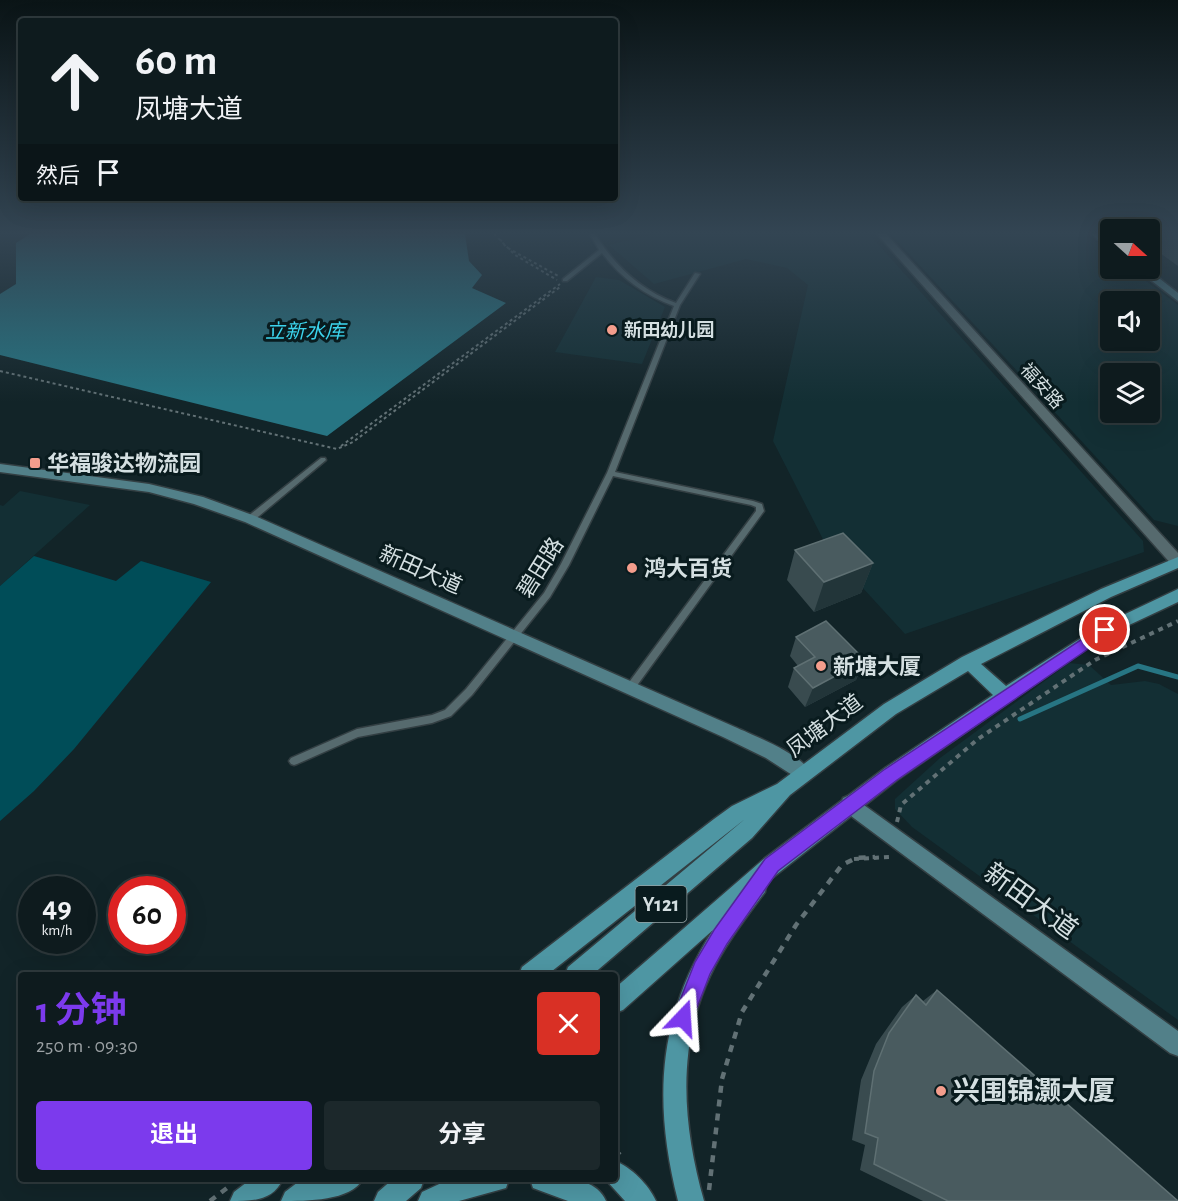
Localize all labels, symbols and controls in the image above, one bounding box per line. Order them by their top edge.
text: 60 m [135,40,217,82]
icon: ahead [36,42,114,120]
text: 凤塘大道 [135,96,243,123]
icon: arrive [92,156,125,189]
text: 然后 [36,165,80,187]
north arrow [1100,219,1160,279]
map controls [1100,219,1160,423]
button: sound [1100,291,1160,351]
place label: 新田幼儿园 [624,320,714,340]
water label: 立新水库 [265,321,348,342]
marker: 新田幼儿园 [605,323,619,337]
street label: 福安路 [1017,359,1067,413]
button: layers [1100,363,1160,423]
place label: 华福骏达物流园 [47,451,201,475]
marker: 华福骏达物流园 [28,456,42,470]
street label: 碧田路 [513,533,568,601]
street label: 新田大道 [376,541,466,598]
place label: 鸿大百货 [644,557,732,580]
marker: 鸿大百货 [625,561,639,575]
pin [1079,604,1130,655]
icon: arrive [1088,613,1121,646]
place label: 新塘大厦 [833,655,921,678]
marker: 新塘大厦 [814,659,828,673]
street label: 凤塘大道 [782,690,866,761]
street label: 新田大道 [979,858,1083,944]
speed limit sign: 60 [108,876,186,954]
road number: Y121 [636,886,686,922]
text: 49 [42,893,72,923]
text: km/h [42,923,72,938]
position arrow [651,986,715,1050]
button: close [537,992,600,1055]
text: 1 分钟 [36,993,126,1029]
text: 250 m · 09:30 [36,1036,138,1056]
place label: 兴围锦灏大厦 [953,1077,1115,1105]
marker: 兴围锦灏大厦 [934,1084,948,1098]
button: 退出 [36,1101,312,1170]
button: 分享 [324,1101,600,1170]

